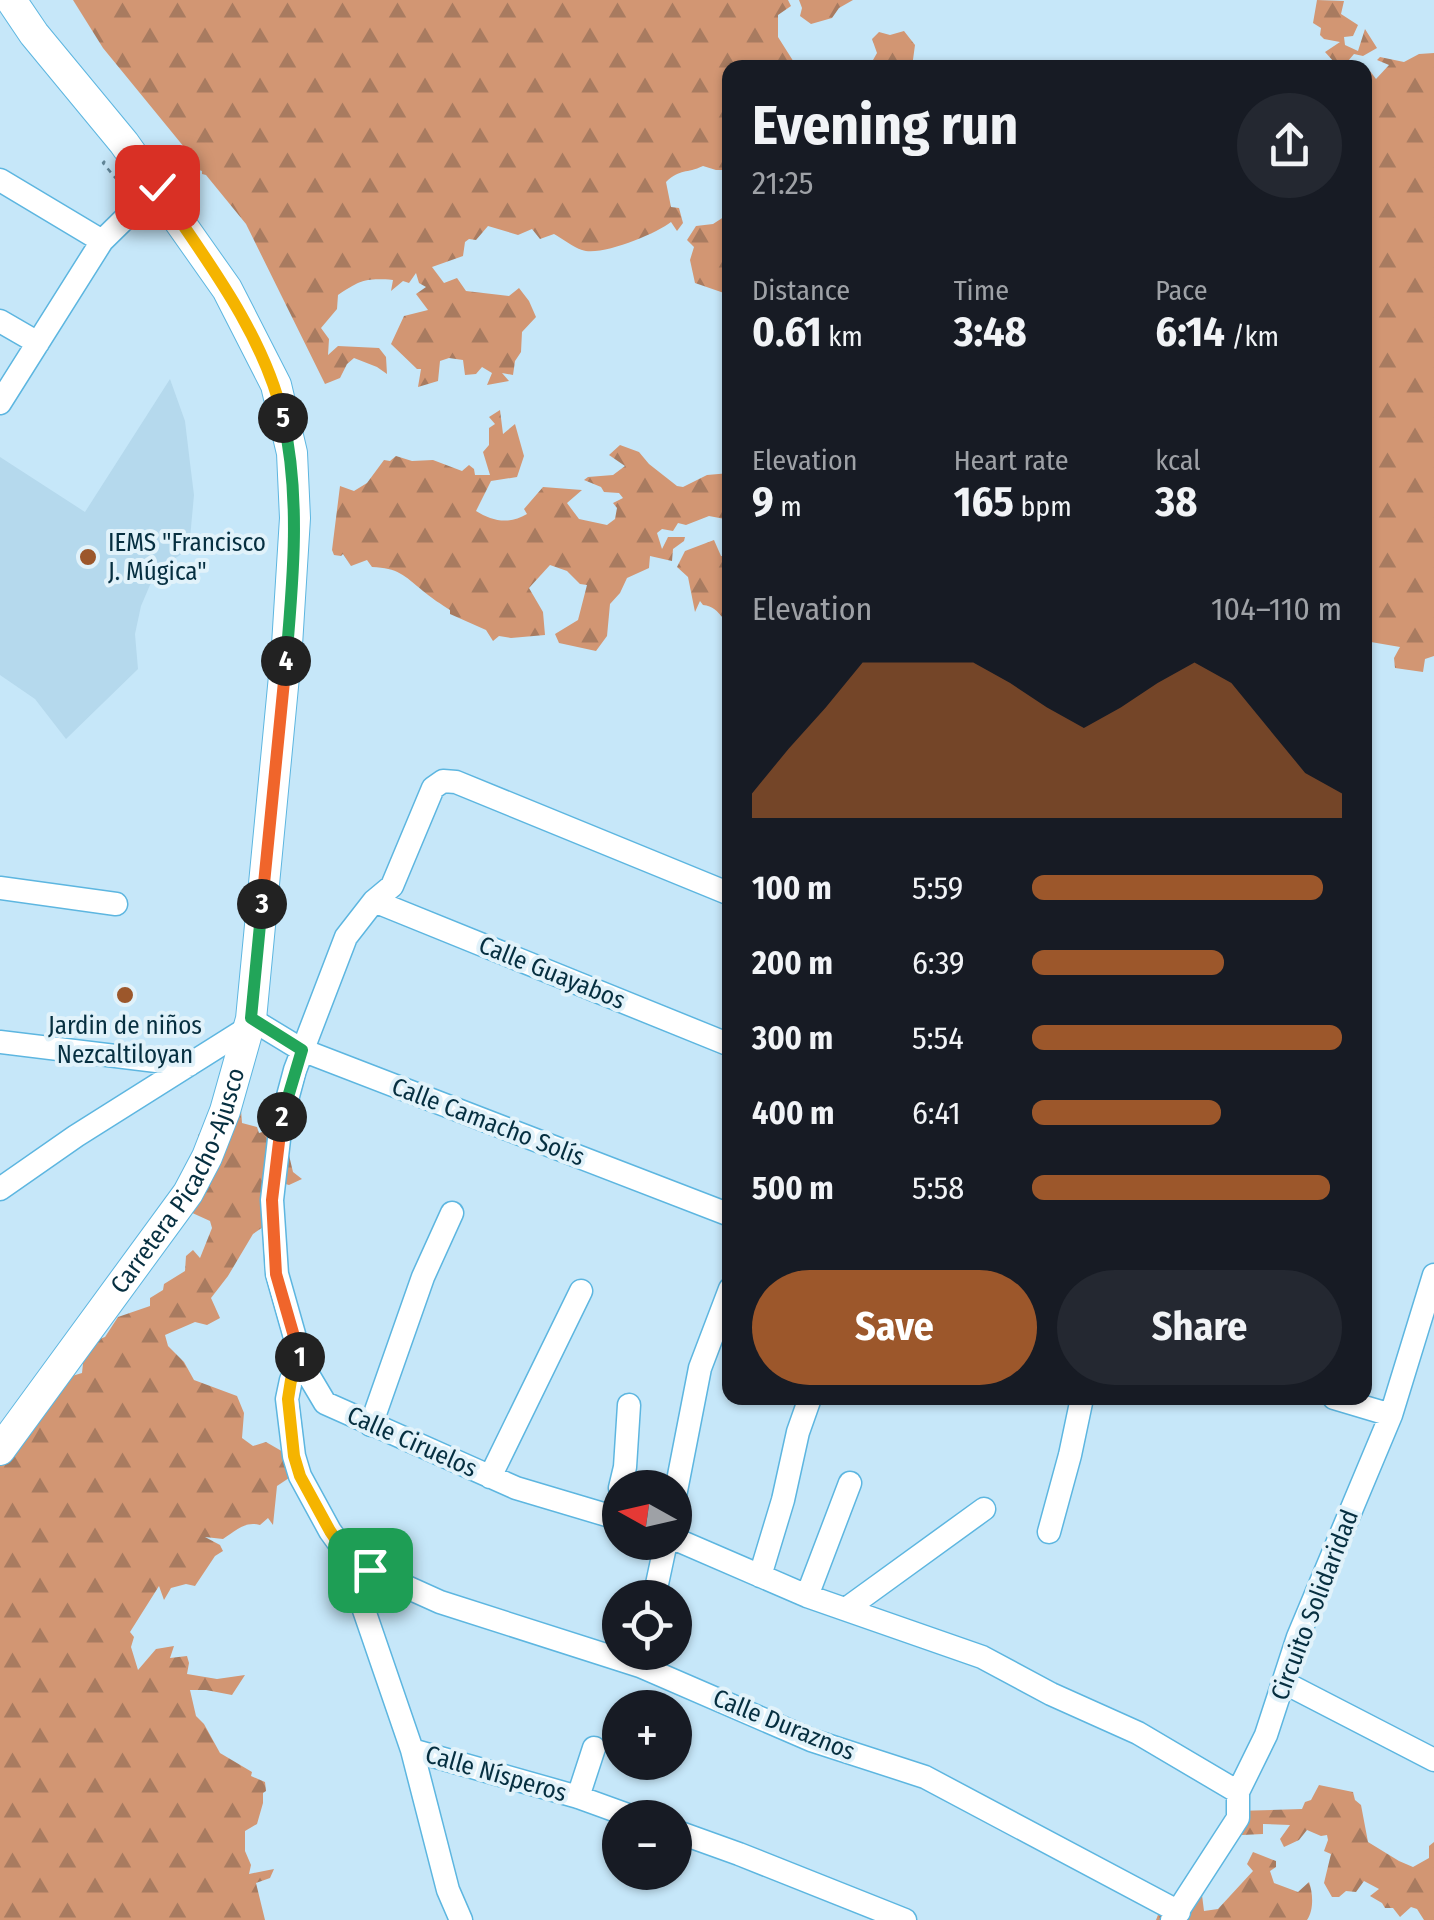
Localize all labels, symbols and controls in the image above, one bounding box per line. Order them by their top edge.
text: Evening run [752,93,1018,159]
button: share [1237,93,1342,198]
pin [115,145,200,230]
icon: check [130,160,185,215]
text: 21:25 [752,164,813,202]
text: Distance [752,274,850,307]
text: Time [954,274,1009,307]
text: Pace [1155,274,1208,307]
text: 0.61 [752,307,822,357]
text: 3:48 [954,307,1027,357]
text: 6:14 [1155,307,1225,357]
text: km [822,320,863,353]
text: /km [1225,320,1279,353]
pin: 5 [258,393,308,443]
text: 5 [276,401,290,434]
text: Elevation [752,444,857,477]
text: Heart rate [954,444,1069,477]
text: kcal [1155,444,1201,477]
text: 9 [752,477,774,527]
text: 165 [954,477,1014,527]
text: 38 [1155,477,1197,527]
text: m [774,490,802,523]
text: bpm [1014,490,1072,523]
place label: IEMS "Francisco J. Múgica" [108,528,266,587]
marker: IEMS "Francisco J. Múgica" [77,546,99,568]
text: Elevation [752,590,872,628]
text: 104–110 m [1211,590,1342,628]
pin: 4 [261,636,311,686]
text: 4 [279,644,293,677]
text: 100 m [752,869,832,907]
text: 5:59 [912,869,963,907]
pin: 3 [237,879,287,929]
text: 3 [255,887,269,920]
street label: Calle Guayabos [474,930,630,1016]
text: 200 m [752,944,833,982]
text: 6:39 [912,944,965,982]
marker: Jardin de niños Nezcaltiloyan [114,984,136,1006]
place label: Jardin de niños Nezcaltiloyan [48,1011,202,1070]
text: 300 m [752,1019,833,1057]
text: 5:54 [912,1019,964,1057]
street label: Carretera Picacho-Ajusco [105,1065,251,1299]
street label: Calle Camacho Solís [387,1071,589,1173]
pin: 2 [257,1092,307,1142]
text: 400 m [752,1094,834,1132]
text: 6:41 [912,1094,961,1132]
text: 2 [276,1100,288,1133]
text: 500 m [752,1169,834,1207]
text: 5:58 [912,1169,964,1207]
button: Save [752,1270,1037,1385]
button: Share [1057,1270,1342,1385]
pin: 1 [275,1332,325,1382]
text: 1 [294,1340,306,1373]
street label: Calle Ciruelos [342,1400,482,1484]
north arrow [602,1470,692,1560]
map controls [602,1470,692,1890]
street label: Circuito Solidaridad [1265,1505,1365,1705]
pin [328,1528,413,1613]
icon: arrive [343,1543,398,1598]
button: locate [602,1580,692,1670]
street label: Calle Duraznos [709,1683,859,1767]
button: + [602,1690,692,1780]
street label: Calle Nísperos [422,1740,570,1808]
button: − [602,1800,692,1890]

